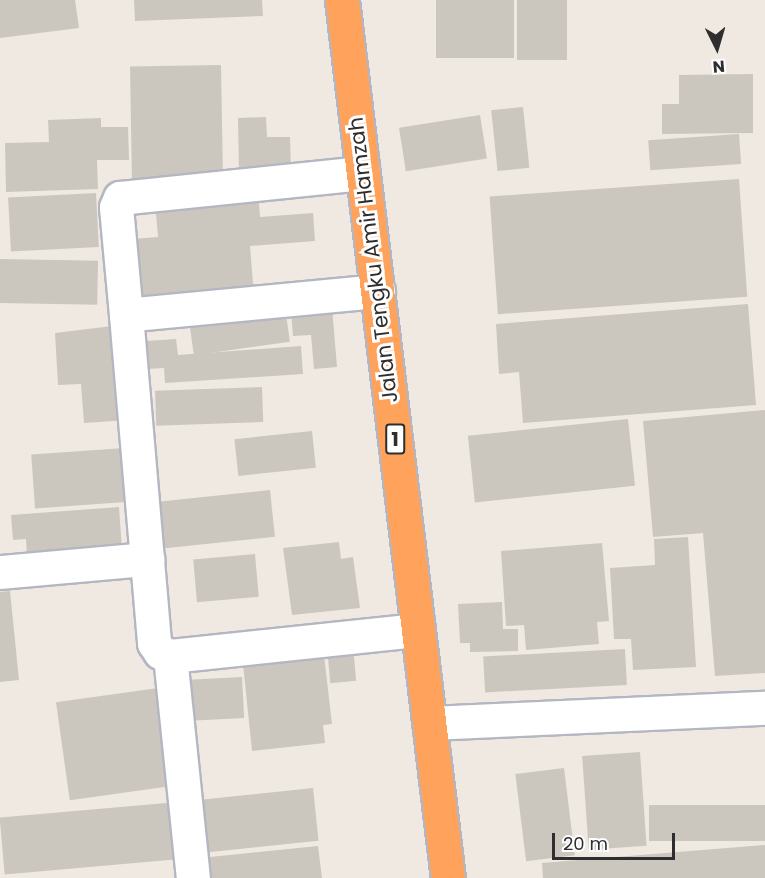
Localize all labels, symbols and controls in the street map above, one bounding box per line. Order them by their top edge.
north arrow [687,18,747,78]
text: N [712,54,726,78]
street label: Jalan Tengku Amir Hamzah [343,116,403,404]
road number: 1 [384,422,406,456]
scale bar [555,821,678,859]
text: 20 m [563,831,608,856]

